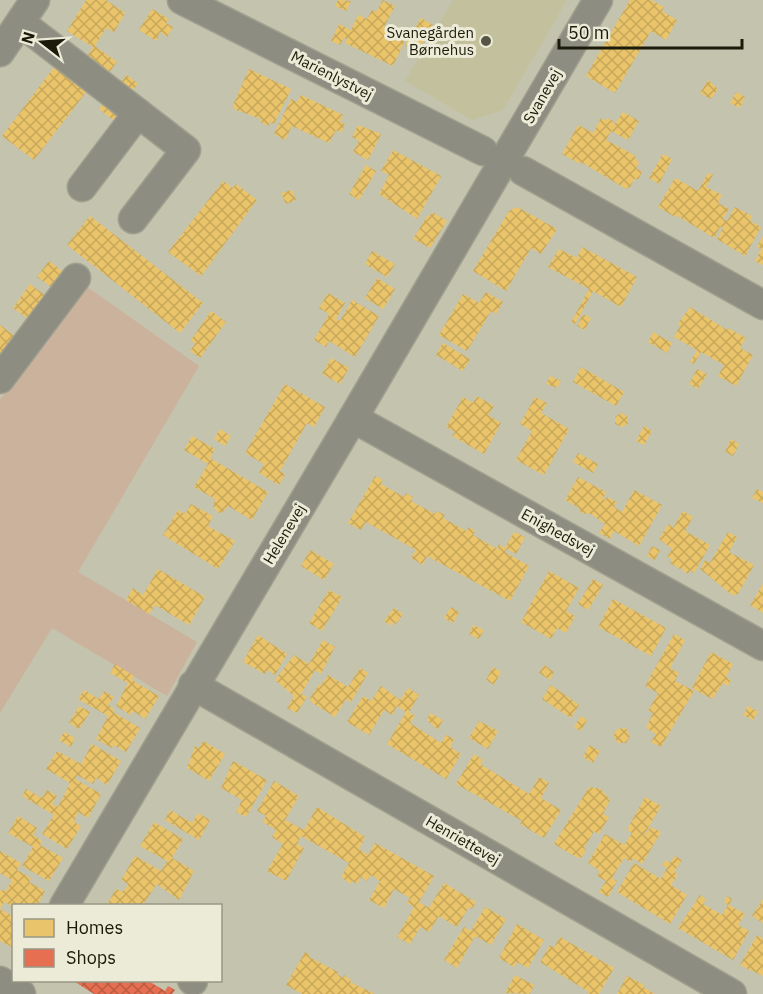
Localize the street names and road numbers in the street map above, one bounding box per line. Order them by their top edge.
street label: Marienlystvej [288,46,376,104]
street label: Svanevej [519,65,565,127]
street label: Helenevej [259,500,309,568]
street label: Enighedsvej [518,504,598,560]
street label: Henriettevej [423,811,503,869]

